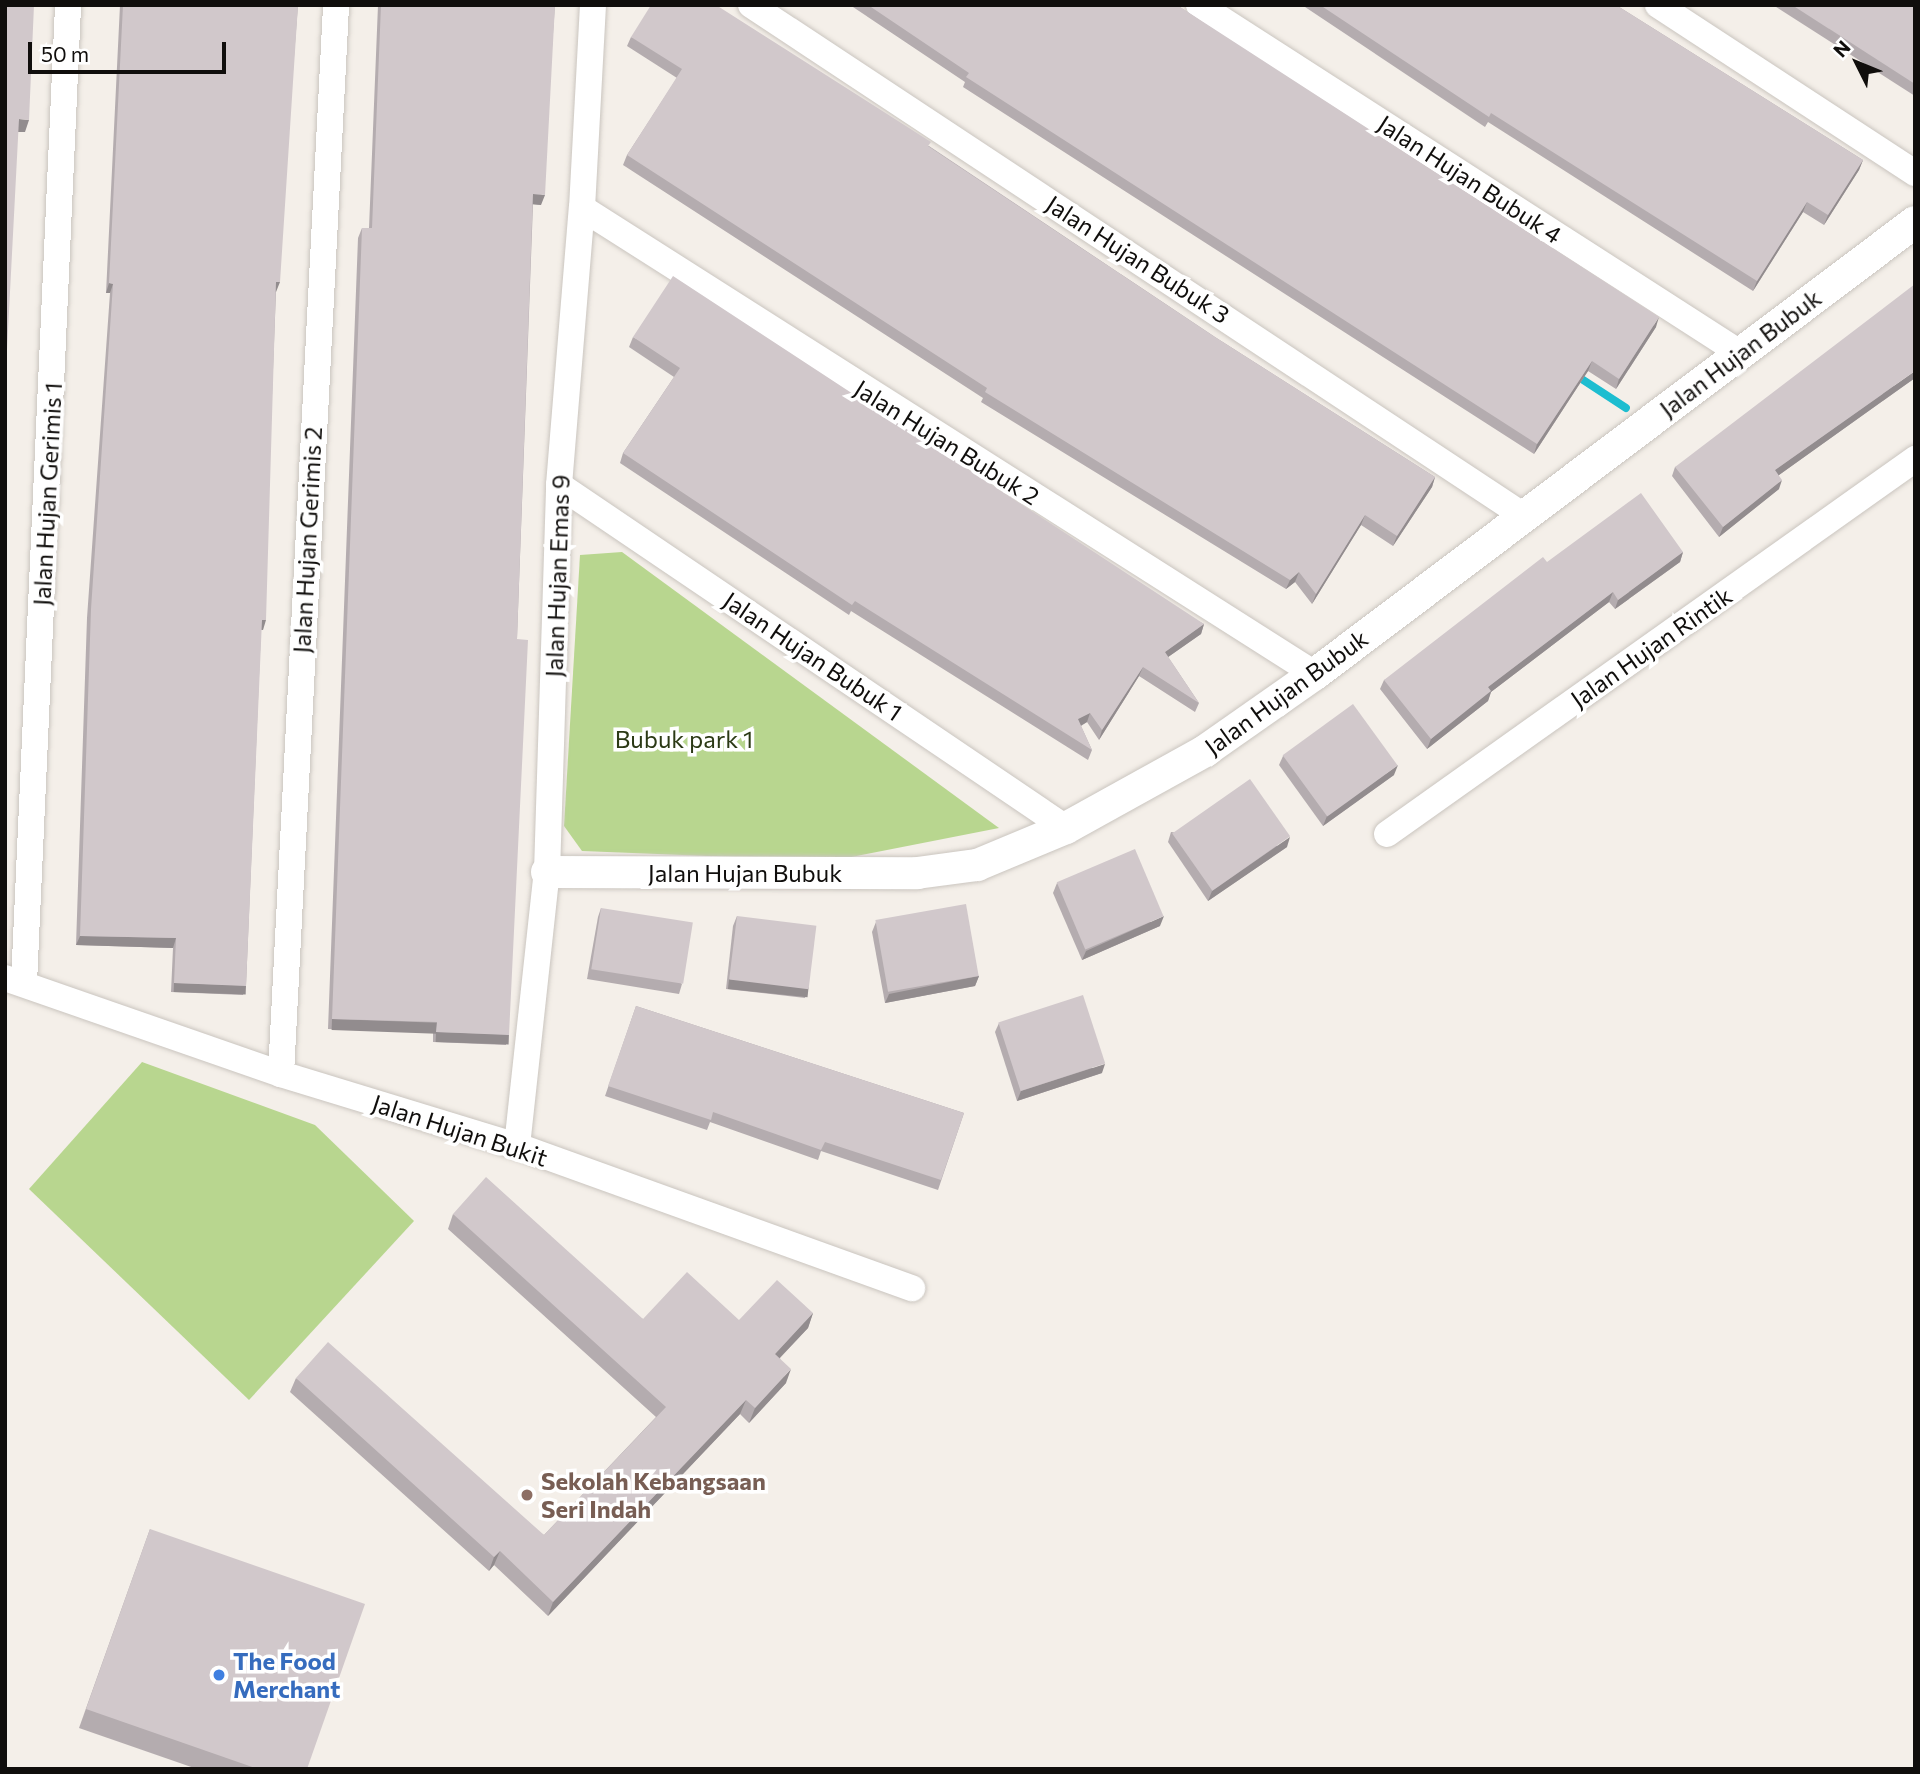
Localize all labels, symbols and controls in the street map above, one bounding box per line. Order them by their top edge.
scale bar [32,28,229,72]
north arrow [1822,28,1892,98]
text: N [1828,35,1855,61]
text: 50 m [41,41,89,66]
street label: Jalan Hujan Bubuk 4 [1373,109,1567,249]
street label: Jalan Hujan Bubuk 3 [1041,189,1235,329]
street label: Jalan Hujan Bubuk [1654,283,1826,423]
street label: Jalan Hujan Bubuk 2 [849,374,1045,510]
street label: Jalan Hujan Gerimis 1 [27,381,67,607]
street label: Jalan Hujan Gerimis 2 [287,426,327,654]
street label: Jalan Hujan Emas 9 [539,474,575,678]
street label: Jalan Hujan Rintik [1565,581,1737,713]
street label: Jalan Hujan Bubuk 1 [718,586,908,726]
street label: Jalan Hujan Bubuk [1199,623,1373,761]
park label: Bubuk park 1 [615,725,753,753]
street label: Jalan Hujan Bubuk [648,859,842,887]
street label: Jalan Hujan Bukit [369,1088,551,1172]
place label: Sekolah Kebangsaan Seri Indah [541,1467,766,1523]
marker: Sekolah Kebangsaan Seri Indah [519,1487,535,1503]
place label: The Food Merchant [233,1647,340,1703]
marker: The Food Merchant [211,1667,227,1683]

